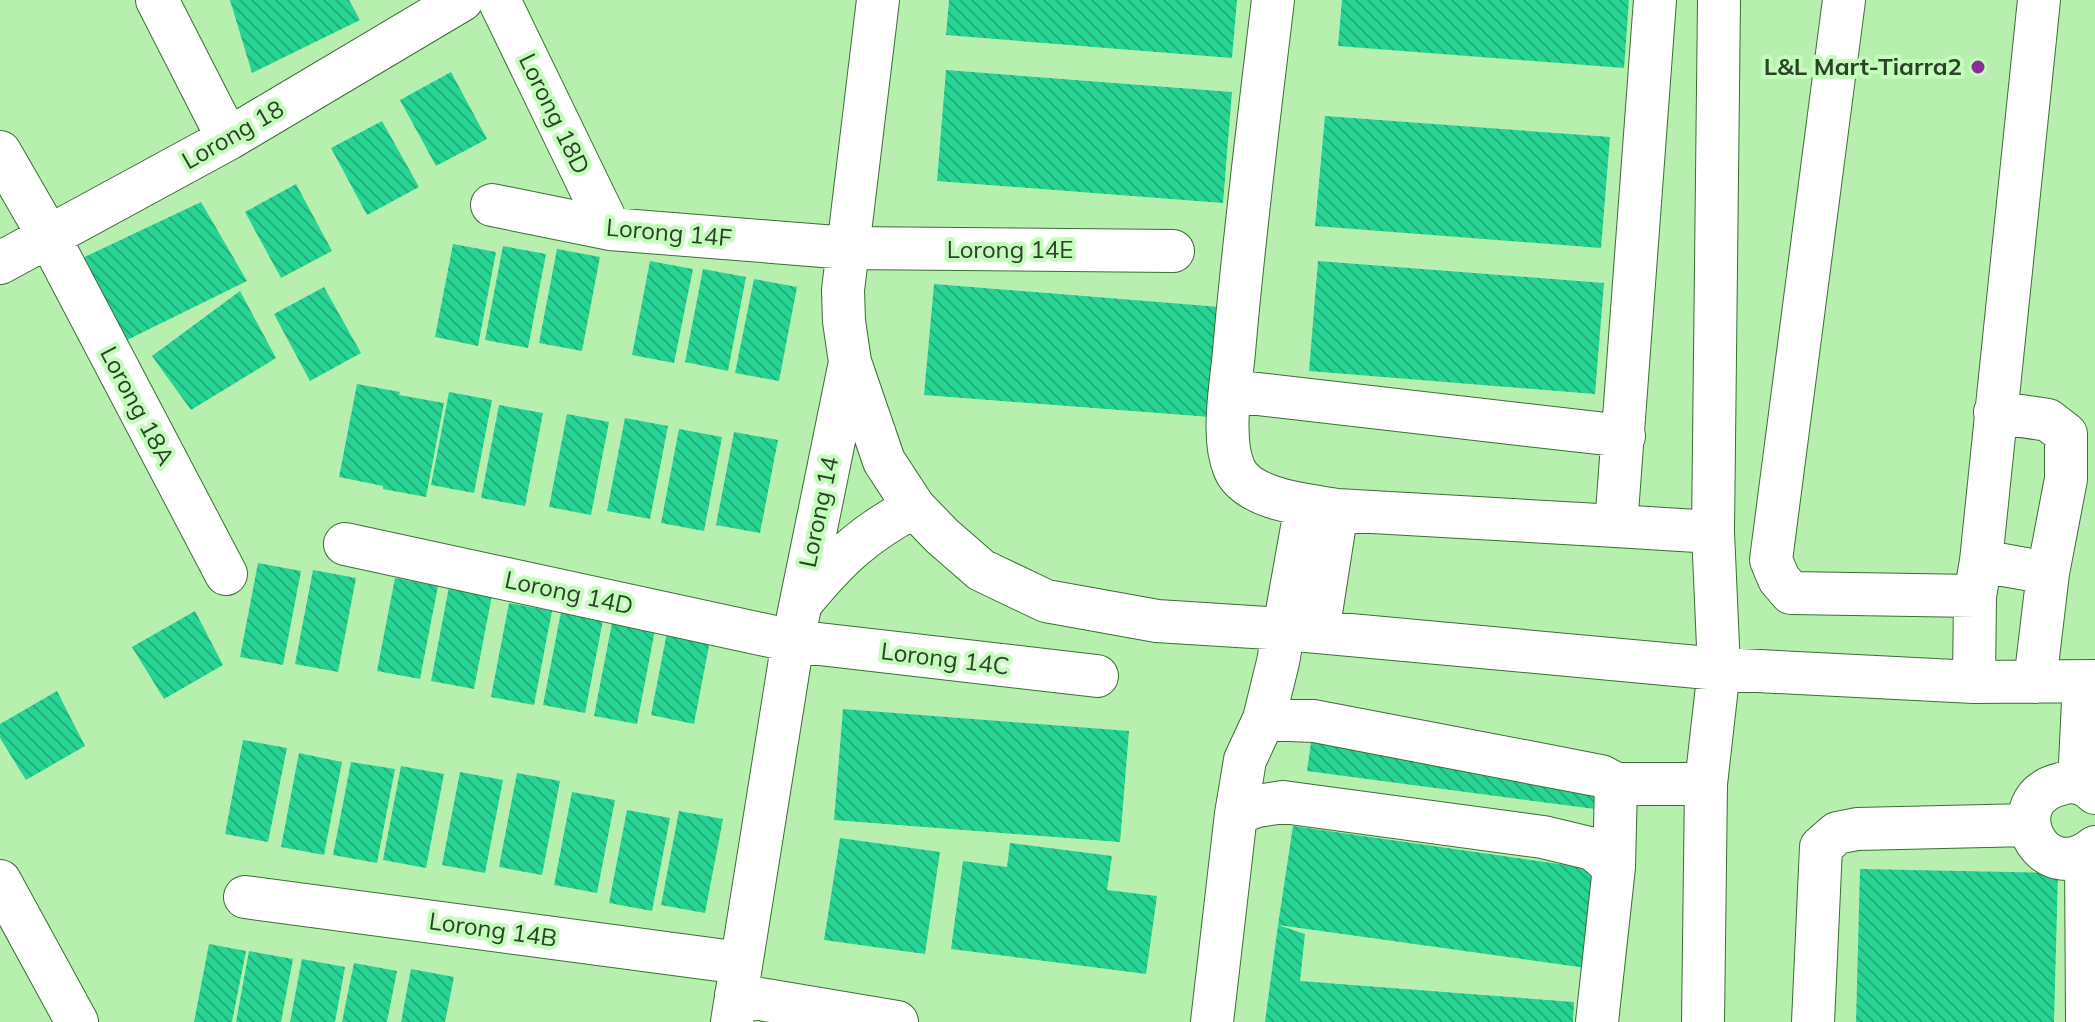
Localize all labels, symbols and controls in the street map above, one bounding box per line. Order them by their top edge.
street label: Lorong 18D [513,48,597,179]
place label: L&L Mart-Tiarra2 [1764,51,1962,81]
marker: L&L Mart-Tiarra2 [1969,58,1987,76]
street label: Lorong 18 [176,93,289,175]
street label: Lorong 14F [605,212,733,252]
street label: Lorong 14E [947,234,1073,264]
street label: Lorong 18A [94,341,182,470]
street label: Lorong 14 [792,454,844,570]
street label: Lorong 14D [502,564,636,620]
street label: Lorong 14C [879,635,1011,681]
street label: Lorong 14B [427,905,559,953]

